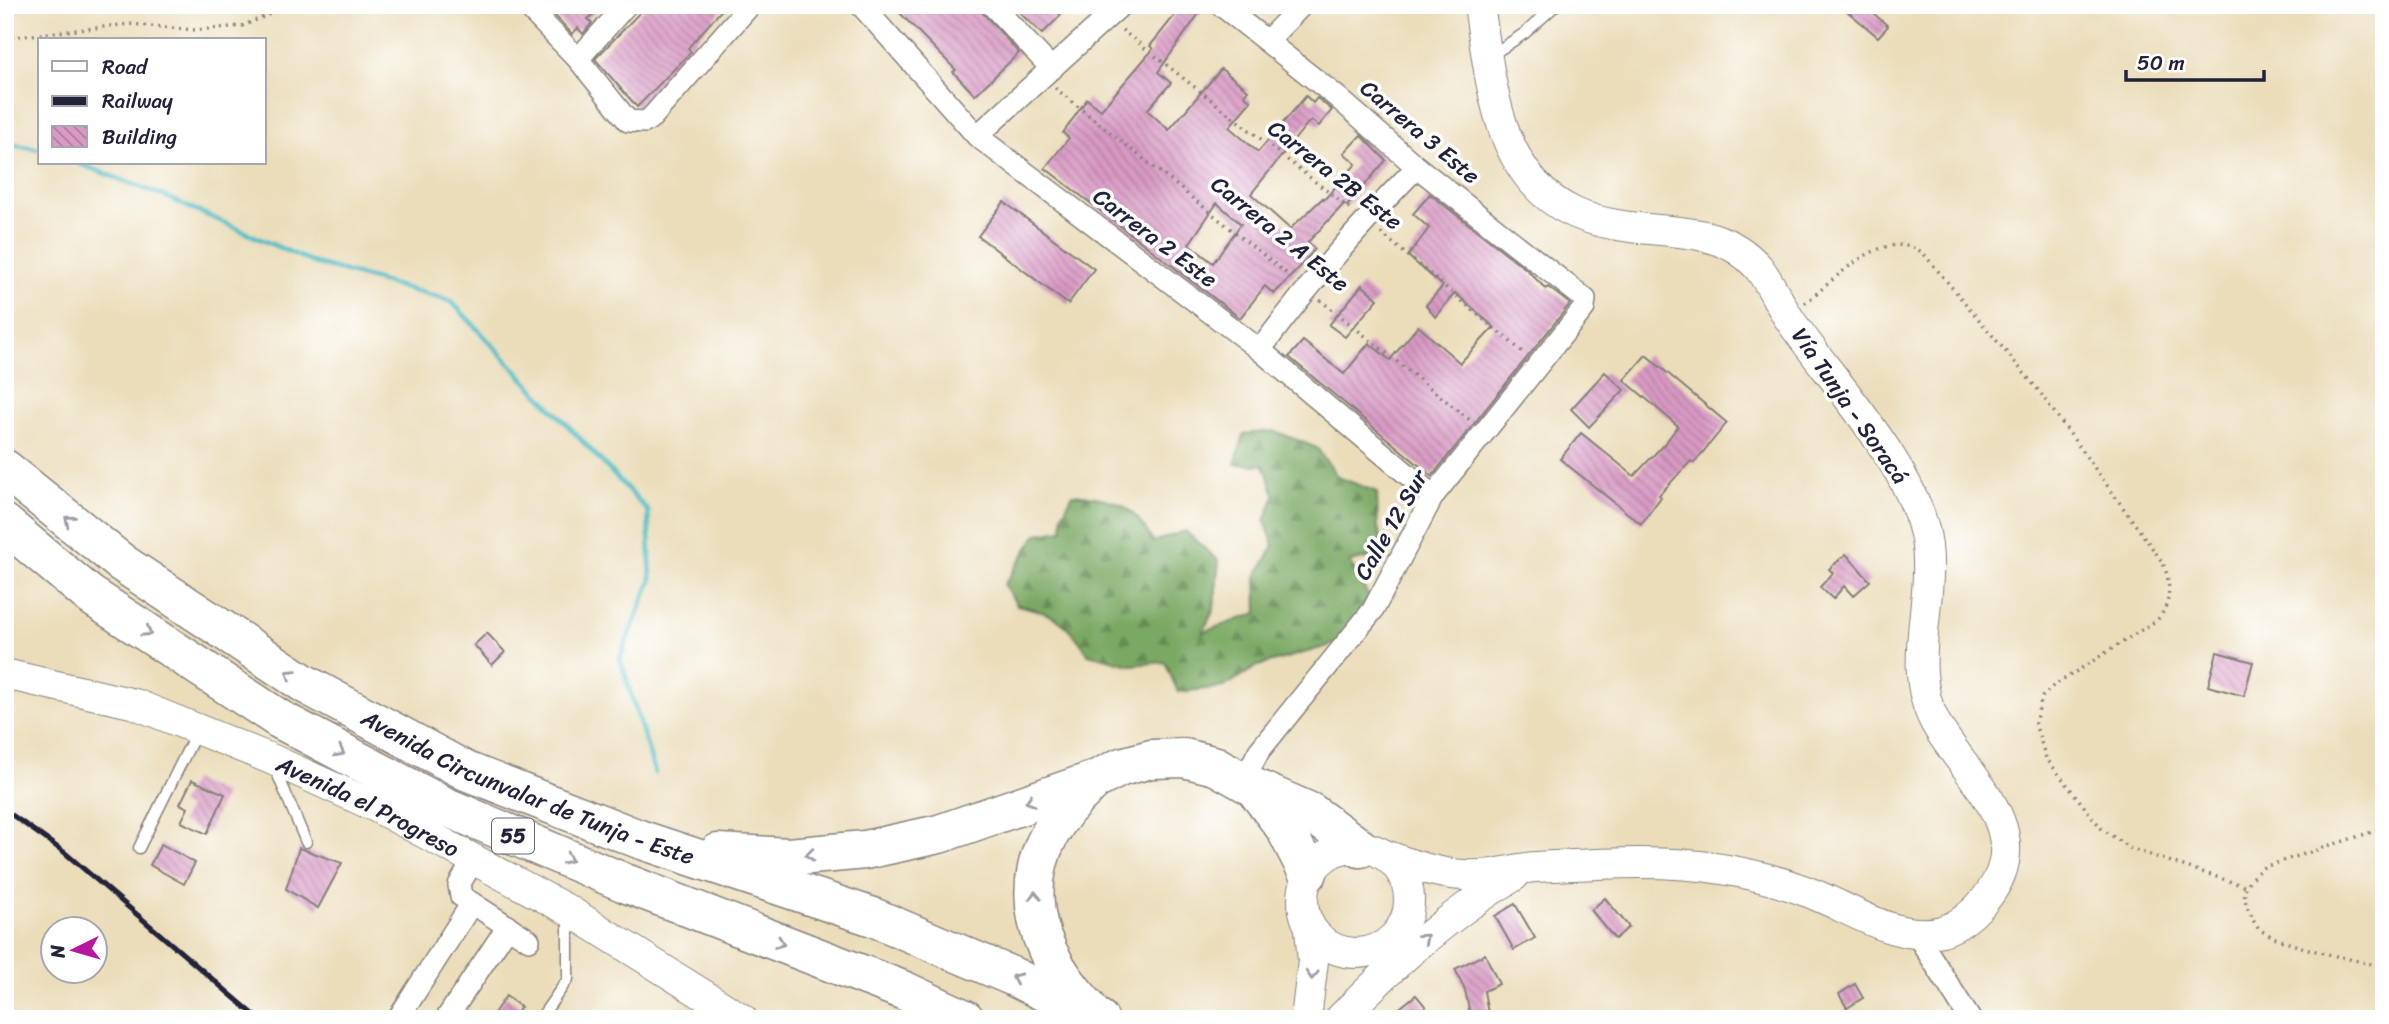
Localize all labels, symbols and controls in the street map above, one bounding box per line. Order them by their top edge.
legend [38,38,266,164]
scale bar [2126,38,2265,82]
text: 50 m [2137,44,2185,82]
text: Road [102,48,149,86]
street label: Carrera 3 Este [1350,69,1490,195]
text: Railway [102,82,173,120]
street label: Carrera 2B Este [1258,109,1412,241]
text: Building [102,118,178,156]
street label: Carrera 2 A Este [1201,165,1359,303]
street label: Carrera 2 Este [1084,177,1227,299]
street label: Vía Tunja - Soracá [1780,319,1920,493]
street label: Calle 12 Sur [1343,461,1440,588]
one-way arrow [65,516,77,529]
one-way arrow [139,624,152,636]
one-way arrow [285,670,298,682]
street label: Avenida Circunvalar de Tunja - Este [353,697,700,877]
street label: Avenida el Progreso [269,743,467,869]
one-way arrow [333,743,346,757]
one-way arrow [1024,793,1036,808]
road number: 55 [492,818,534,854]
one-way arrow [804,847,815,862]
one-way arrow [561,851,573,865]
one-way arrow [1027,891,1043,901]
north arrow [38,916,108,986]
one-way arrow [1417,933,1429,946]
one-way arrow [773,934,785,948]
text: N [40,943,75,960]
one-way arrow [1305,969,1320,980]
one-way arrow [1011,972,1023,986]

